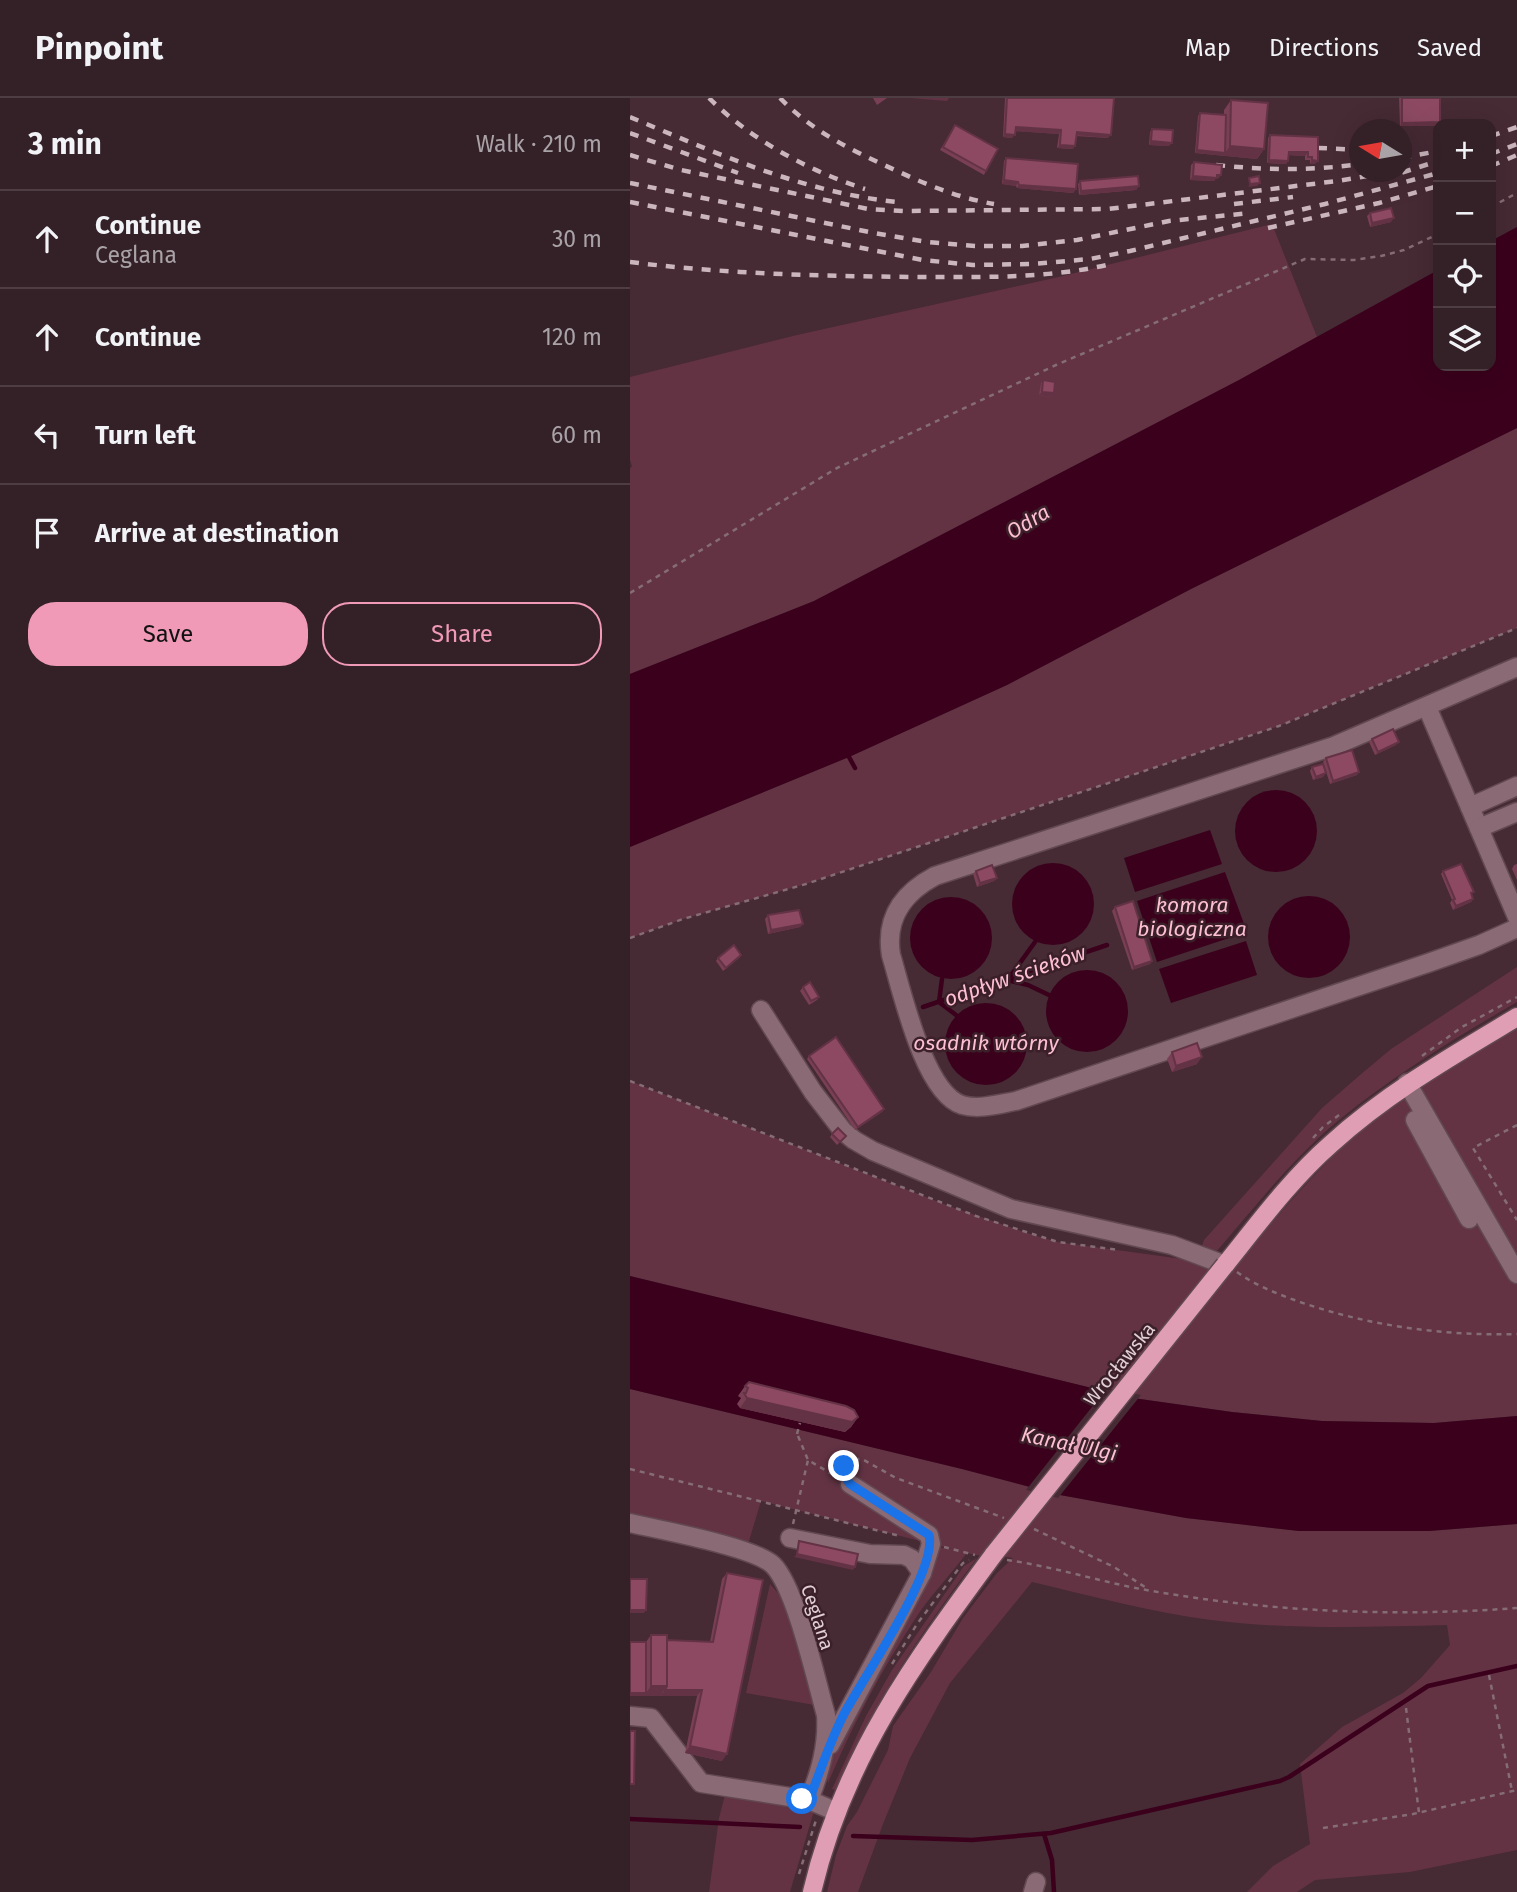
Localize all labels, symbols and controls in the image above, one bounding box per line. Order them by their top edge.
text: Pinpoint [35,28,163,68]
text: Map [1185,34,1231,62]
text: Directions [1269,34,1379,62]
text: Saved [1417,34,1482,62]
north arrow [1349,119,1412,182]
map controls [1433,119,1496,371]
button: + [1433,119,1496,182]
text: 3 min [28,126,102,162]
text: Walk · 210 m [476,130,602,158]
button: − [1433,182,1496,245]
text: Continue [95,210,201,241]
icon: ahead [28,220,66,258]
text: 30 m [552,225,602,253]
text: Ceglana [95,241,177,269]
button: locate [1433,245,1496,308]
button: layers [1433,308,1496,371]
icon: ahead [28,318,66,356]
text: Continue [95,322,201,353]
text: 120 m [542,323,602,351]
icon: left [28,416,66,454]
text: Turn left [95,420,196,451]
text: 60 m [551,421,602,449]
water label: Odra [1002,499,1054,545]
icon: arrive [28,514,66,552]
text: Arrive at destination [95,518,339,549]
button: Save [28,602,308,666]
button: Share [322,602,602,666]
water label: komora biologiczna [1137,892,1247,942]
water label: odpływ ścieków [941,939,1090,1012]
water label: osadnik wtórny [913,1030,1059,1056]
street label: Wrocławska [1079,1318,1160,1411]
water label: Kanał Ulgi [1019,1421,1119,1467]
route end [828,1450,859,1481]
street label: Ceglana [796,1581,839,1653]
route start [786,1783,817,1814]

